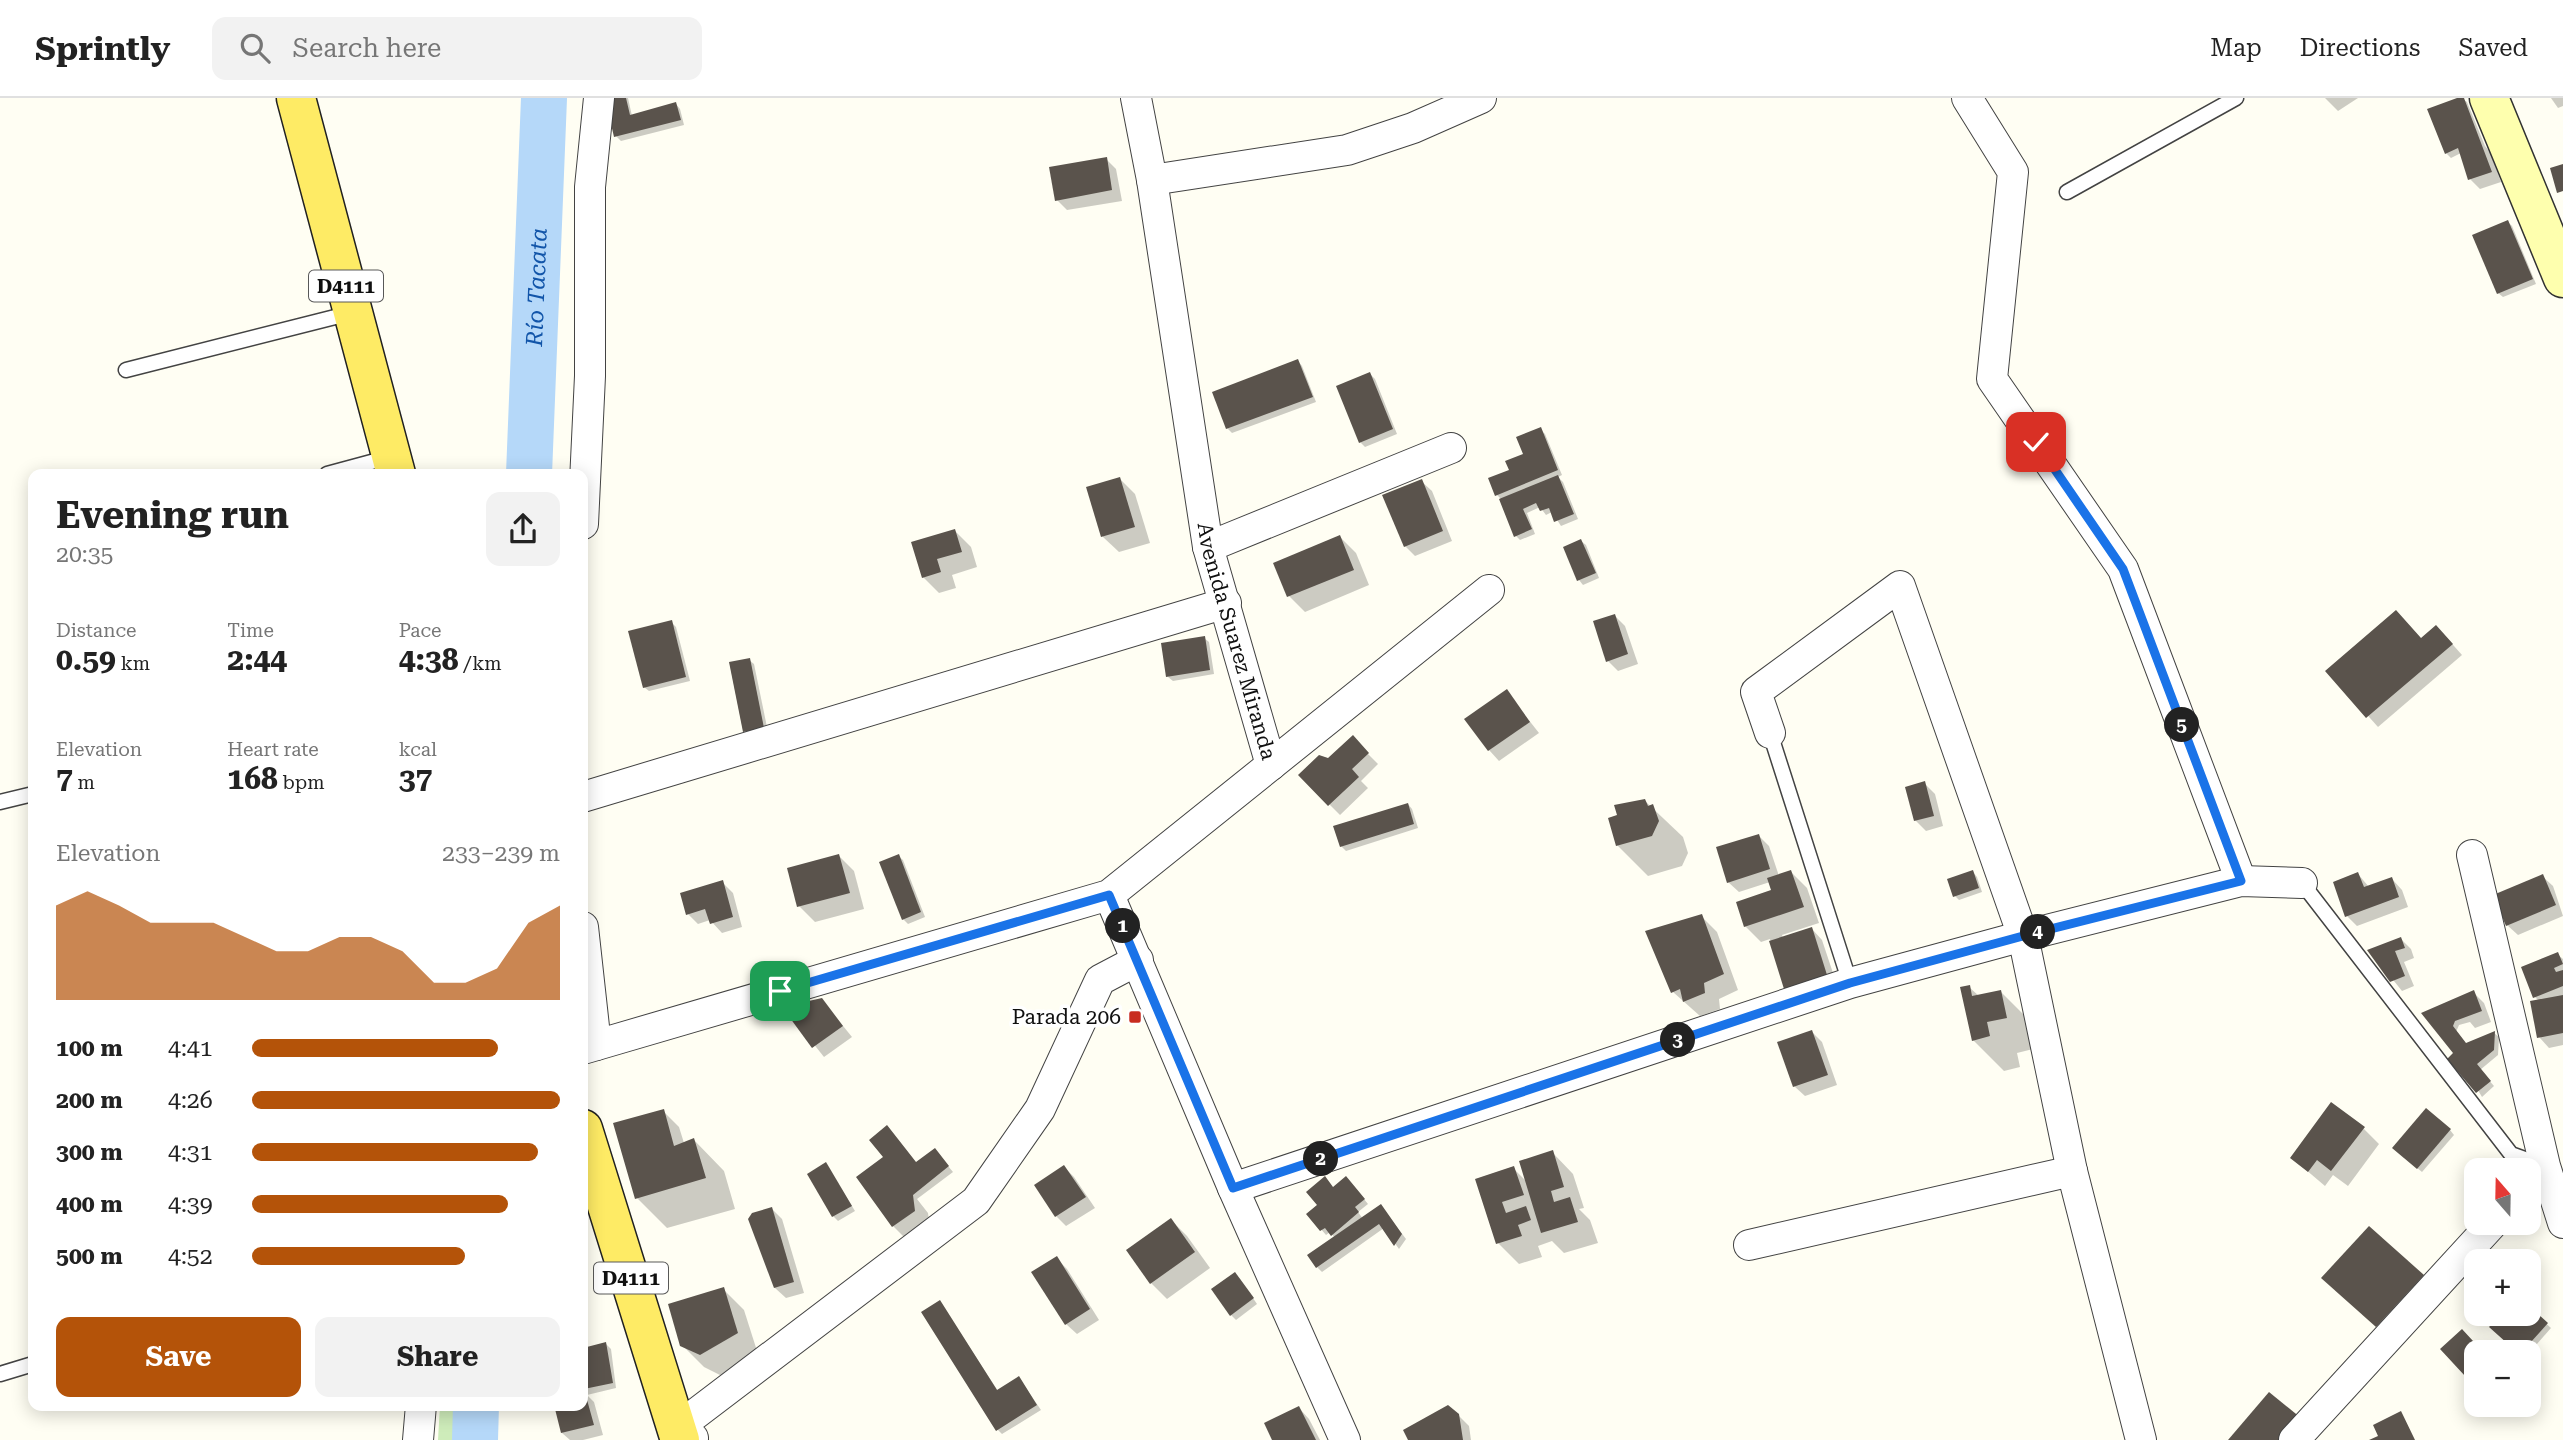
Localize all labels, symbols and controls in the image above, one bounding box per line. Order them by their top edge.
search box [212,17,702,80]
text: Sprintly [35,29,170,68]
icon: search [236,29,274,67]
text: Search here [292,33,441,63]
text: Map [2210,34,2262,62]
text: Directions [2300,34,2420,62]
text: Saved [2458,34,2528,62]
water label: Río Tacata [521,227,552,348]
road number: D4111 [309,270,383,302]
pin [2006,412,2066,472]
icon: check [2017,423,2055,461]
button: share [486,492,560,566]
text: Evening run [56,493,289,537]
street label: Avenida Suarez Miranda [1192,521,1281,763]
text: 20:35 [56,541,113,568]
text: Distance [56,619,136,642]
text: Time [227,619,274,642]
text: Pace [399,619,442,642]
text: 0.59 [56,642,116,677]
text: 2:44 [227,642,287,677]
text: 4:38 [399,642,458,677]
text: km [116,652,150,675]
text: /km [458,652,502,675]
pin: 5 [2164,708,2200,742]
text: 5 [2176,713,2187,736]
text: Elevation [56,738,142,761]
text: Heart rate [227,738,319,761]
text: kcal [399,738,437,761]
text: 7 [56,761,73,796]
text: 168 [227,761,278,796]
text: 37 [399,761,432,796]
text: m [73,771,95,794]
text: bpm [278,771,325,794]
text: Elevation [56,840,160,867]
text: 233–239 m [442,840,560,867]
pin: 1 [1106,908,1140,944]
text: 1 [1117,914,1128,937]
pin: 4 [2021,914,2056,950]
text: 4 [2032,920,2043,943]
pin [750,961,810,1021]
icon: arrive [761,972,799,1010]
place label: Parada 206 [1012,1005,1121,1029]
marker: Parada 206 [1127,1009,1143,1025]
pin: 3 [1660,1023,1696,1058]
text: 3 [1672,1028,1683,1051]
text: 100 m [56,1035,123,1062]
text: 4:41 [168,1035,213,1062]
text: 200 m [56,1087,123,1114]
text: 4:26 [168,1087,213,1114]
text: 300 m [56,1139,123,1166]
text: 4:31 [168,1139,213,1166]
pin: 2 [1304,1142,1338,1176]
text: 2 [1315,1147,1326,1170]
north arrow [2464,1158,2541,1236]
map controls [2464,1158,2541,1417]
text: 400 m [56,1191,123,1218]
text: 4:39 [168,1191,213,1218]
text: 500 m [56,1243,123,1270]
text: 4:52 [168,1243,213,1270]
button: + [2464,1249,2541,1326]
road number: D4111 [594,1262,668,1294]
button: Save [56,1317,301,1397]
button: Share [315,1317,560,1397]
button: − [2464,1340,2541,1417]

